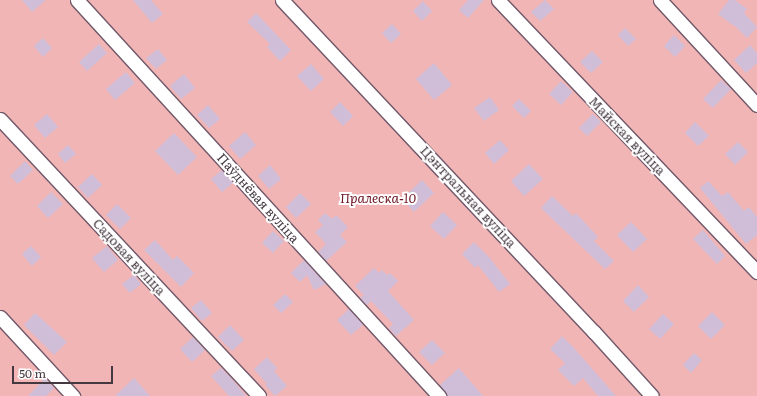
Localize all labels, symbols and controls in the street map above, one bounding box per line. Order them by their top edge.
street label: Майская вуліца [586,94,668,178]
street label: Цэнтральная вуліца [417,143,519,251]
street label: Паўднёвая вуліца [214,150,302,246]
park label: Пралеска-10 [340,190,416,206]
street label: Садовая вуліца [90,216,168,298]
scale bar [14,358,115,384]
text: 50 m [19,364,46,382]

